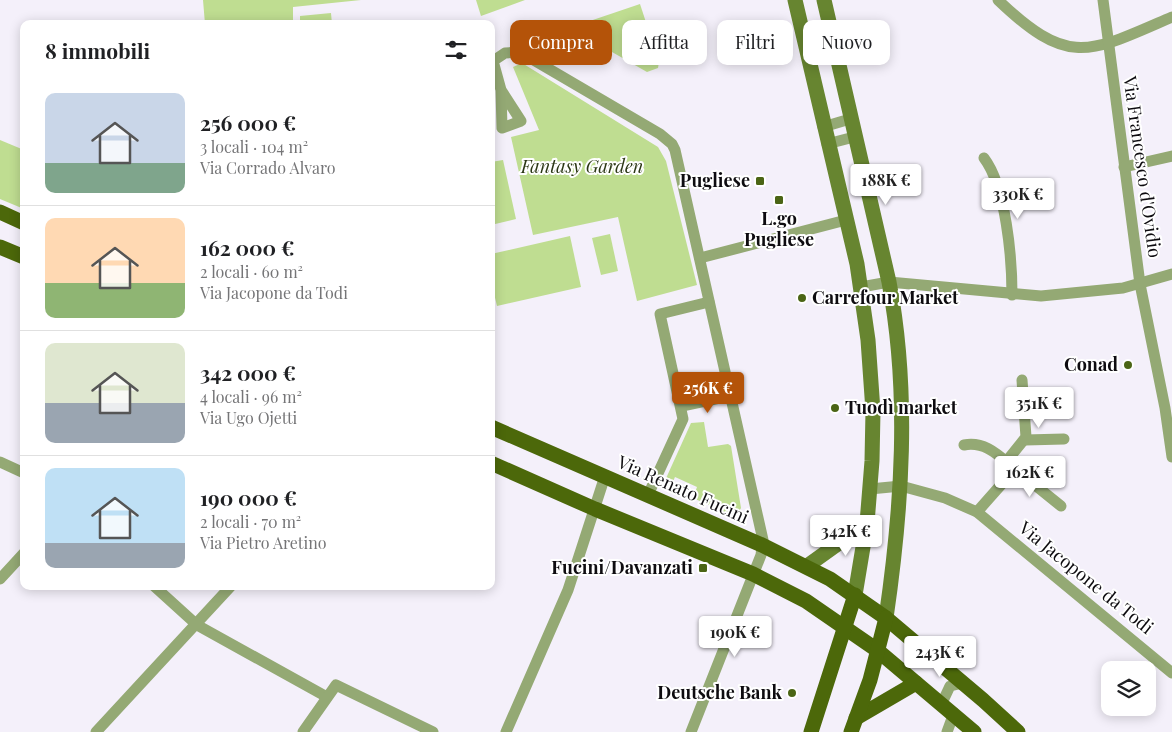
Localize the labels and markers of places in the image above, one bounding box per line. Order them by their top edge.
pin: 188K € [845,164,927,206]
place label: Pugliese [680,168,750,192]
marker: Pugliese [754,175,766,187]
pin: 330K € [977,178,1059,220]
marker: L.go Pugliese [773,194,785,206]
place label: L.go Pugliese [744,206,814,251]
place label: Carrefour Market [812,285,959,309]
marker: Carrefour Market [796,292,808,304]
place label: Conad [1064,352,1118,376]
marker: Conad [1122,359,1134,371]
pin: 256K € [667,372,749,414]
pin: 351K € [998,386,1080,429]
place label: Tuodì market [845,395,958,419]
marker: Tuodì market [829,402,841,414]
pin: 162K € [989,456,1071,498]
pin: 342K € [805,514,887,557]
place label: Fucini/Davanzati [551,555,693,579]
marker: Fucini/Davanzati [697,562,709,574]
pin: 190K € [694,616,776,658]
pin: 243K € [899,636,981,678]
place label: Deutsche Bank [657,680,782,704]
marker: Deutsche Bank [786,687,798,699]

